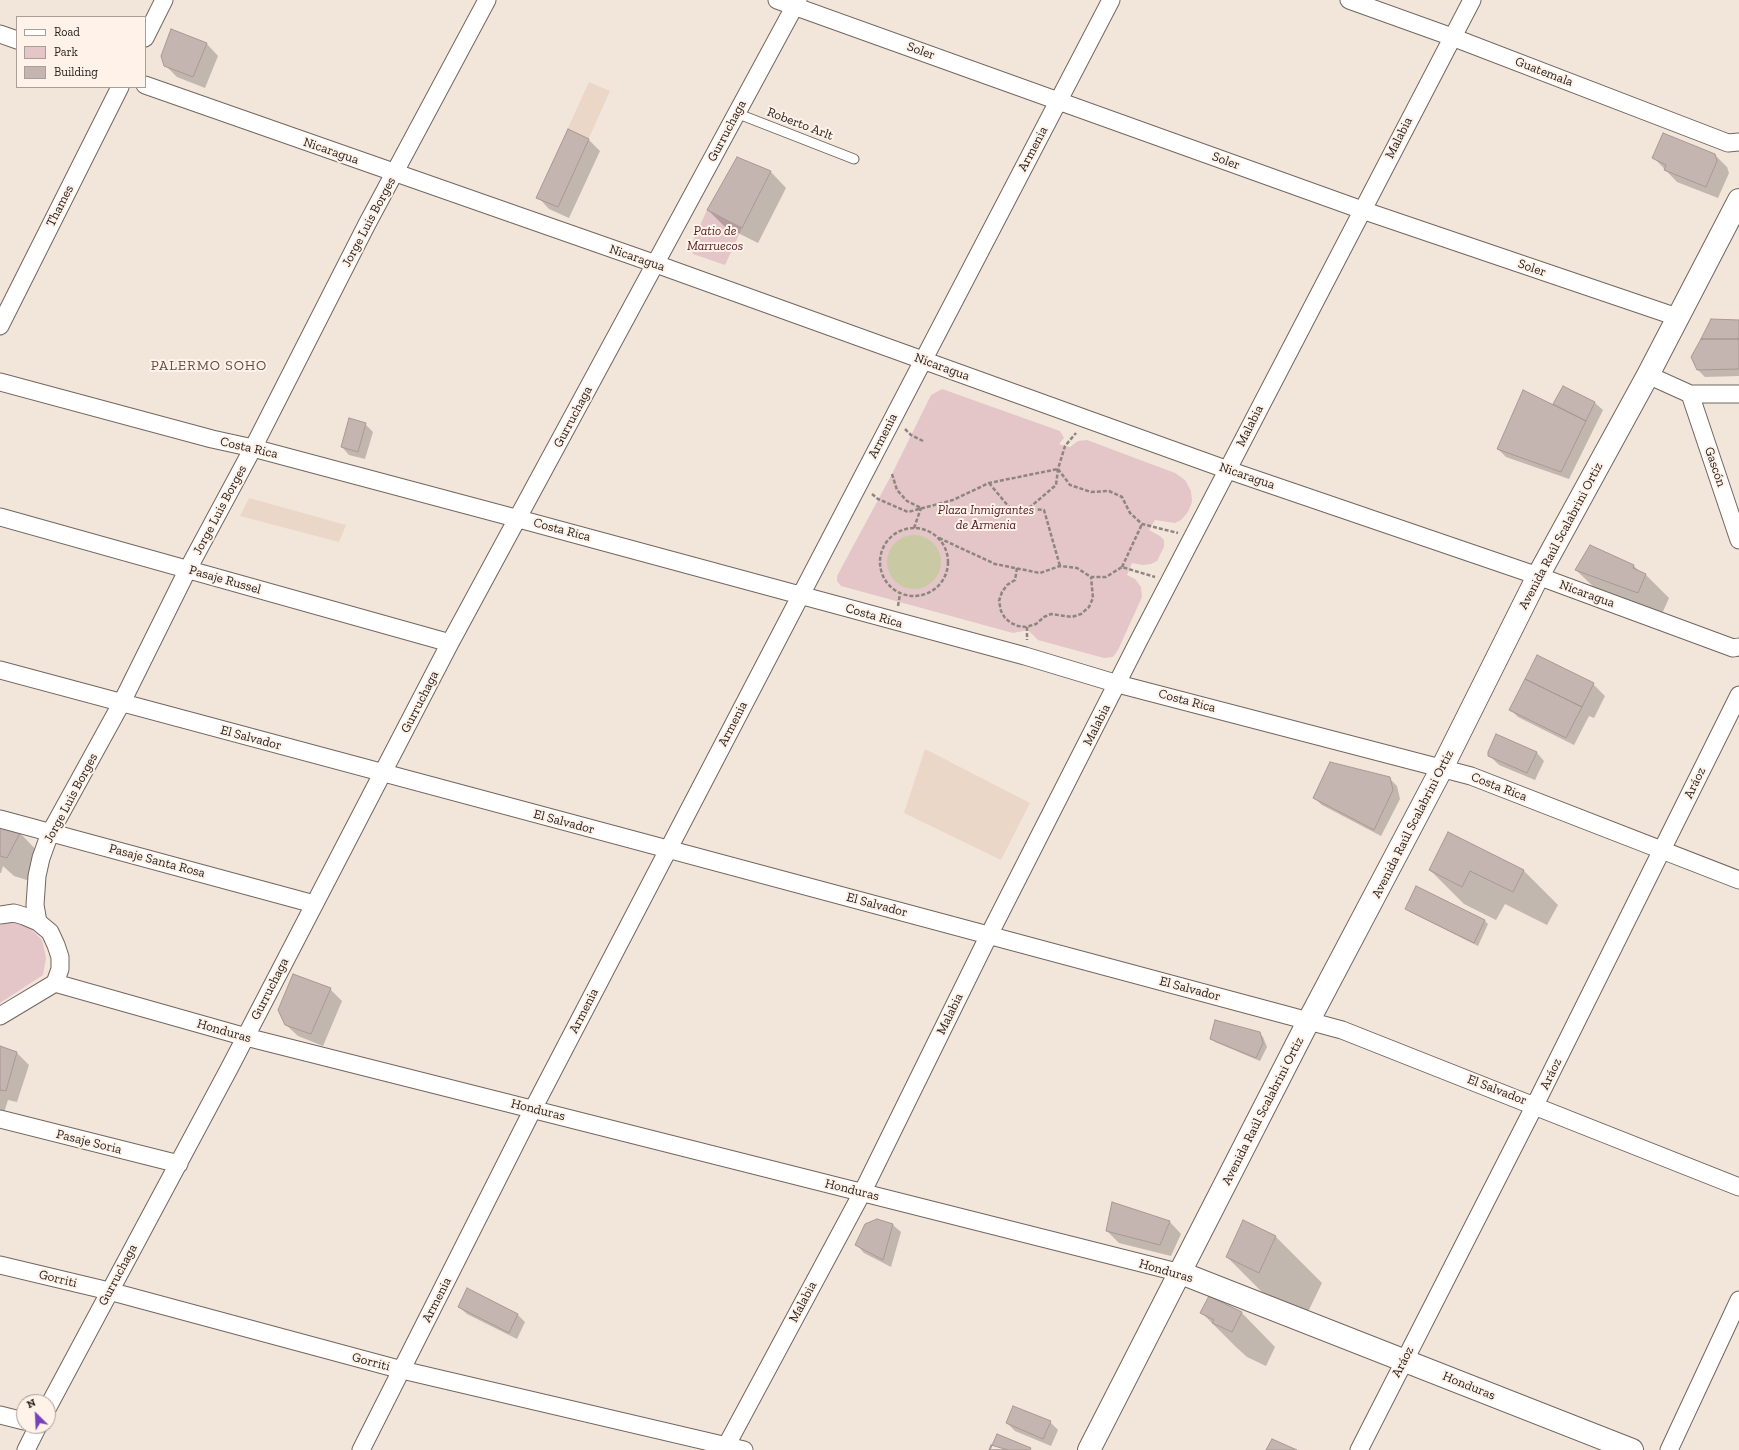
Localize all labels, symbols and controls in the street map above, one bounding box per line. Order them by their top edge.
legend [16,16,146,88]
text: Road [54,25,80,39]
street label: Soler [905,39,937,63]
text: Park [54,45,78,59]
street label: Guatemala [1513,54,1575,90]
text: Building [54,65,98,79]
street label: Gurruchaga [704,98,750,164]
street label: Roberto Arlt [765,104,835,144]
street label: Malabia [1382,115,1416,161]
street label: Armenia [1015,124,1051,174]
street label: Nicaragua [301,134,361,168]
street label: Soler [1210,149,1242,173]
street label: Jorge Luis Borges [339,174,399,270]
street label: Thames [43,183,77,229]
park label: Patio de Marruecos [687,223,743,254]
street label: Nicaragua [607,241,667,275]
street label: Soler [1516,256,1548,280]
street label: Nicaragua [912,350,972,384]
district label: PALERMO SOHO [151,358,267,374]
street label: Gurruchaga [550,384,596,450]
street label: Malabia [1233,403,1267,449]
street label: Armenia [865,411,901,461]
street label: Costa Rica [219,434,279,462]
street label: Gascón [1701,445,1729,489]
street label: Nicaragua [1217,459,1277,493]
street label: Avenida Raúl Scalabrini Ortiz [1516,460,1606,612]
street label: Jorge Luis Borges [190,462,250,558]
park label: Plaza Inmigrantes de Armenia [938,502,1034,533]
street label: Costa Rica [532,515,592,545]
street label: Pasaje Russel [187,562,263,598]
street label: Nicaragua [1557,577,1617,611]
street label: Costa Rica [844,600,904,632]
street label: Gurruchaga [398,668,442,736]
street label: Costa Rica [1157,686,1217,716]
street label: Armenia [715,699,751,749]
street label: Malabia [1080,702,1114,748]
street label: El Salvador [219,722,283,754]
street label: Avenida Raúl Scalabrini Ortiz [1369,747,1457,901]
street label: Jorge Luis Borges [41,750,101,846]
street label: Aráoz [1681,765,1709,801]
street label: Costa Rica [1469,769,1529,805]
street label: El Salvador [532,806,596,838]
street label: Pasaje Santa Rosa [107,841,207,881]
street label: El Salvador [845,889,909,921]
street label: Gurruchaga [248,955,292,1023]
street label: El Salvador [1158,973,1222,1005]
street label: Armenia [566,986,602,1036]
street label: Malabia [933,991,967,1037]
street label: Honduras [195,1016,253,1046]
street label: Avenida Raúl Scalabrini Ortiz [1219,1034,1307,1188]
street label: Aráoz [1537,1056,1565,1092]
street label: El Salvador [1465,1071,1529,1109]
street label: Honduras [509,1096,567,1124]
street label: Pasaje Soria [55,1126,123,1158]
street label: Honduras [823,1176,881,1204]
street label: Gurruchaga [95,1242,141,1308]
street label: Honduras [1137,1256,1195,1286]
street label: Gorriti [37,1267,79,1291]
street label: Armenia [419,1275,455,1325]
street label: Malabia [786,1279,820,1325]
street label: Aráoz [1389,1344,1417,1380]
street label: Gorriti [350,1349,392,1375]
street label: Honduras [1440,1368,1498,1404]
north arrow [16,1394,56,1434]
text: N [25,1396,38,1411]

